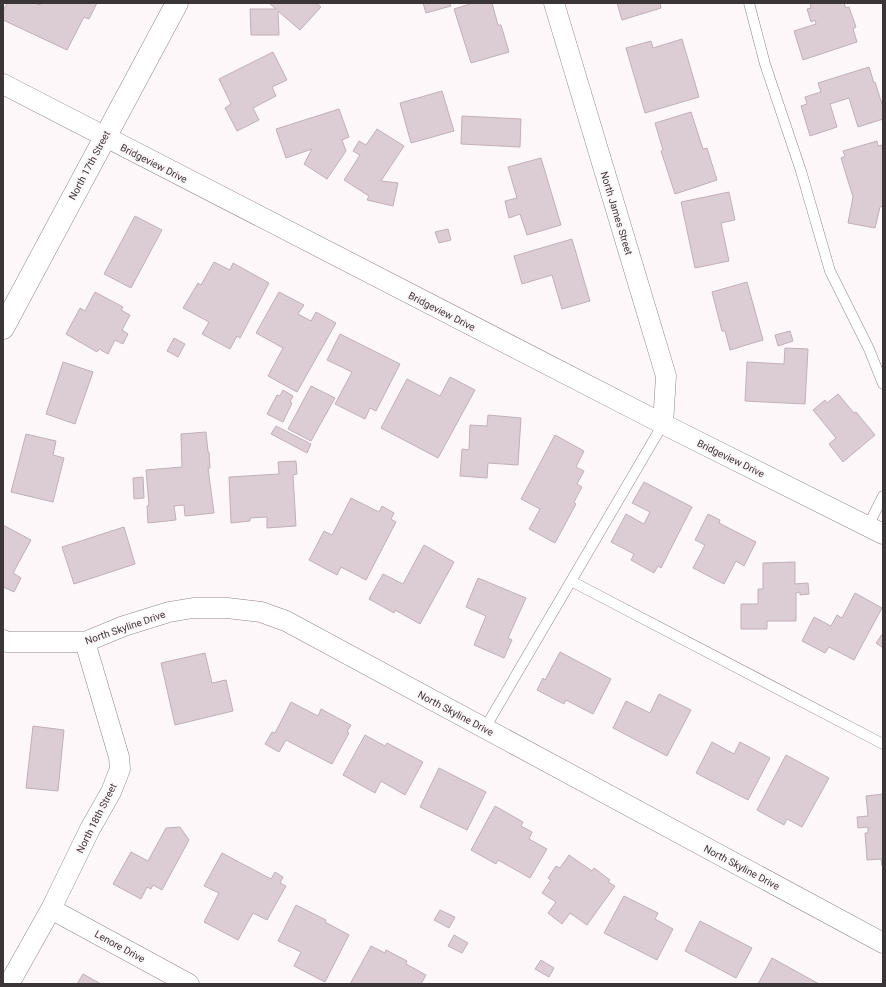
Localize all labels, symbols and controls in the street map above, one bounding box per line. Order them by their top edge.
street label: North 17th Street [67,129,112,202]
street label: Bridgeview Drive [118,142,189,185]
street label: North James Street [599,170,634,256]
street label: Bridgeview Drive [406,290,477,333]
street label: Bridgeview Drive [695,437,766,480]
street label: North Skyline Drive [84,609,167,646]
street label: North Skyline Drive [416,689,495,738]
street label: North 18th Street [74,782,119,855]
street label: North Skyline Drive [702,843,781,892]
street label: Lenore Drive [93,928,147,965]

